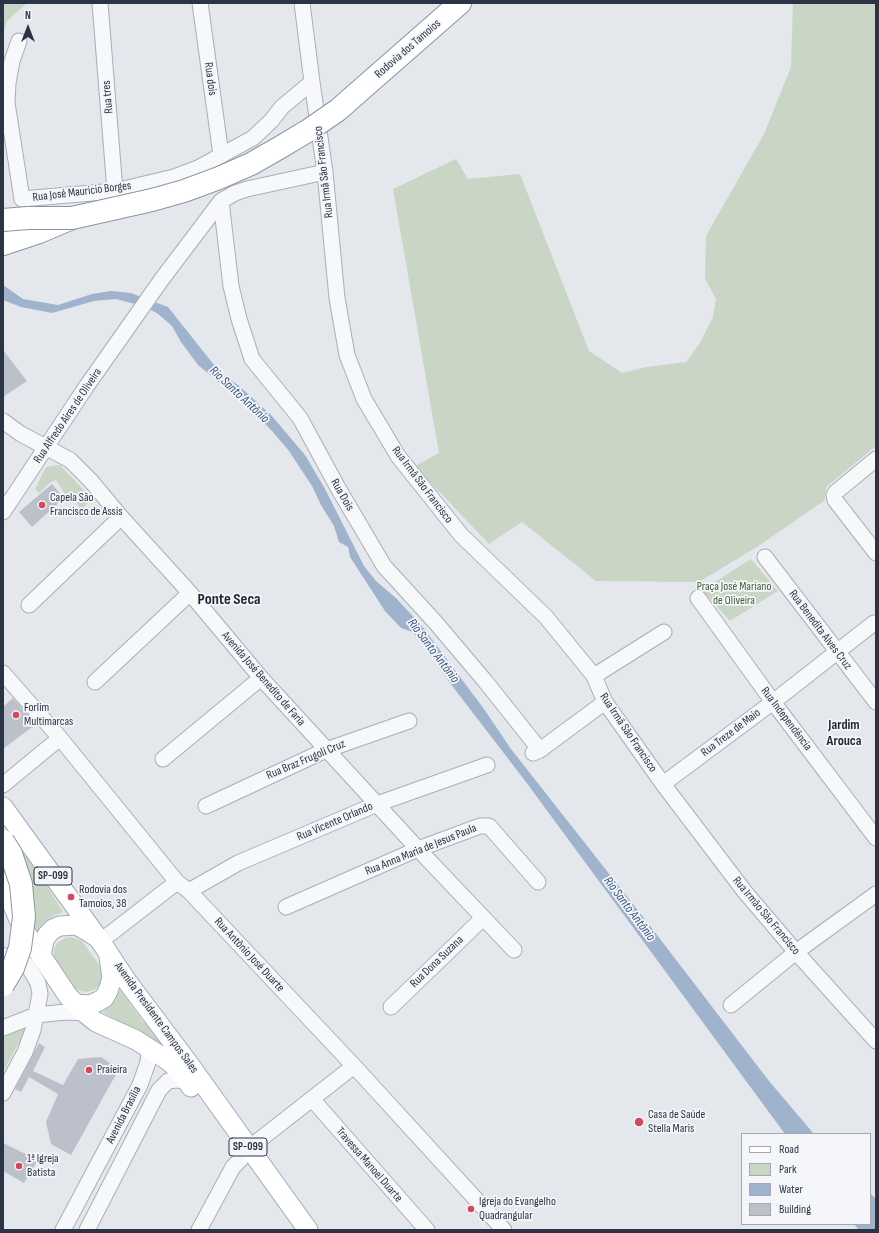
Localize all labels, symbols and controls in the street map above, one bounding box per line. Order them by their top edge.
north arrow [8,8,48,48]
text: N [25,9,31,22]
street label: Rodovia dos Tamoios [372,16,444,82]
street label: Rua dois [201,61,219,97]
street label: Rua tres [99,80,117,114]
street label: Rua Irmã São Francisco [311,125,337,219]
street label: Rua José Mauricio Borges [32,179,132,205]
water label: Rio Santo Antônio [206,363,272,427]
street label: Rua Alfredo Aires de Oliveira [31,366,105,466]
street label: Rua Irmã São Francisco [388,444,456,526]
street label: Rua Dois [327,476,357,514]
place label: Capela São Francisco de Assis [50,491,122,519]
marker: Capela São Francisco de Assis [37,500,47,510]
park label: Praça José Mariano de Oliveira [697,580,771,608]
street label: Rua Benedita Alves Cruz [785,587,855,673]
district label: Ponte Seca [197,590,261,610]
water label: Rio Santo Antônio [404,616,462,686]
street label: Avenida José Benedito de Faria [218,629,308,729]
street label: Rua Independência [757,684,815,754]
street label: Rua Irmã São Francisco [596,691,660,775]
place label: Forlim Multimarcas [24,701,73,729]
street label: Rua Treze de Maio [698,706,764,760]
marker: Forlim Multimarcas [11,710,21,720]
district label: Jardim Arouca [827,717,861,750]
street label: Rua Braz Frugoli Cruz [264,737,348,783]
street label: Rua Vicente Orlando [295,800,375,844]
street label: Rua Anna Maria de Jesus Paula [363,821,479,879]
road number: SP-099 [34,867,72,885]
water label: Rio Santo Antônio [600,874,658,944]
street label: Rua Irmão São Francisco [729,874,803,958]
place label: Rodovia dos Tamoios, 38 [79,883,127,911]
marker: Rodovia dos Tamoios, 38 [66,892,76,902]
street label: Rua Antônio José Duarte [211,915,287,995]
street label: Rua Dona Suzana [407,933,467,991]
street label: Avenida Presidente Campos Sales [111,960,201,1076]
place label: Praieira [97,1063,127,1077]
marker: Praieira [84,1065,94,1075]
street label: Avenida Brasília [103,1084,145,1146]
place label: Casa de Saúde Stella Maris [648,1108,705,1136]
marker: Casa de Saúde Stella Maris [633,1116,645,1128]
street label: Travessa Manoel Duarte [333,1125,405,1205]
legend [741,1133,871,1225]
road number: SP-099 [229,1138,267,1156]
text: Road [779,1142,799,1157]
place label: 1ª Igreja Batista [27,1152,59,1180]
marker: 1ª Igreja Batista [14,1161,24,1171]
text: Park [779,1162,797,1177]
text: Water [779,1182,803,1197]
place label: Igreja do Evangelho Quadrangular [479,1195,556,1223]
text: Building [779,1202,811,1217]
marker: Igreja do Evangelho Quadrangular [466,1204,476,1214]

